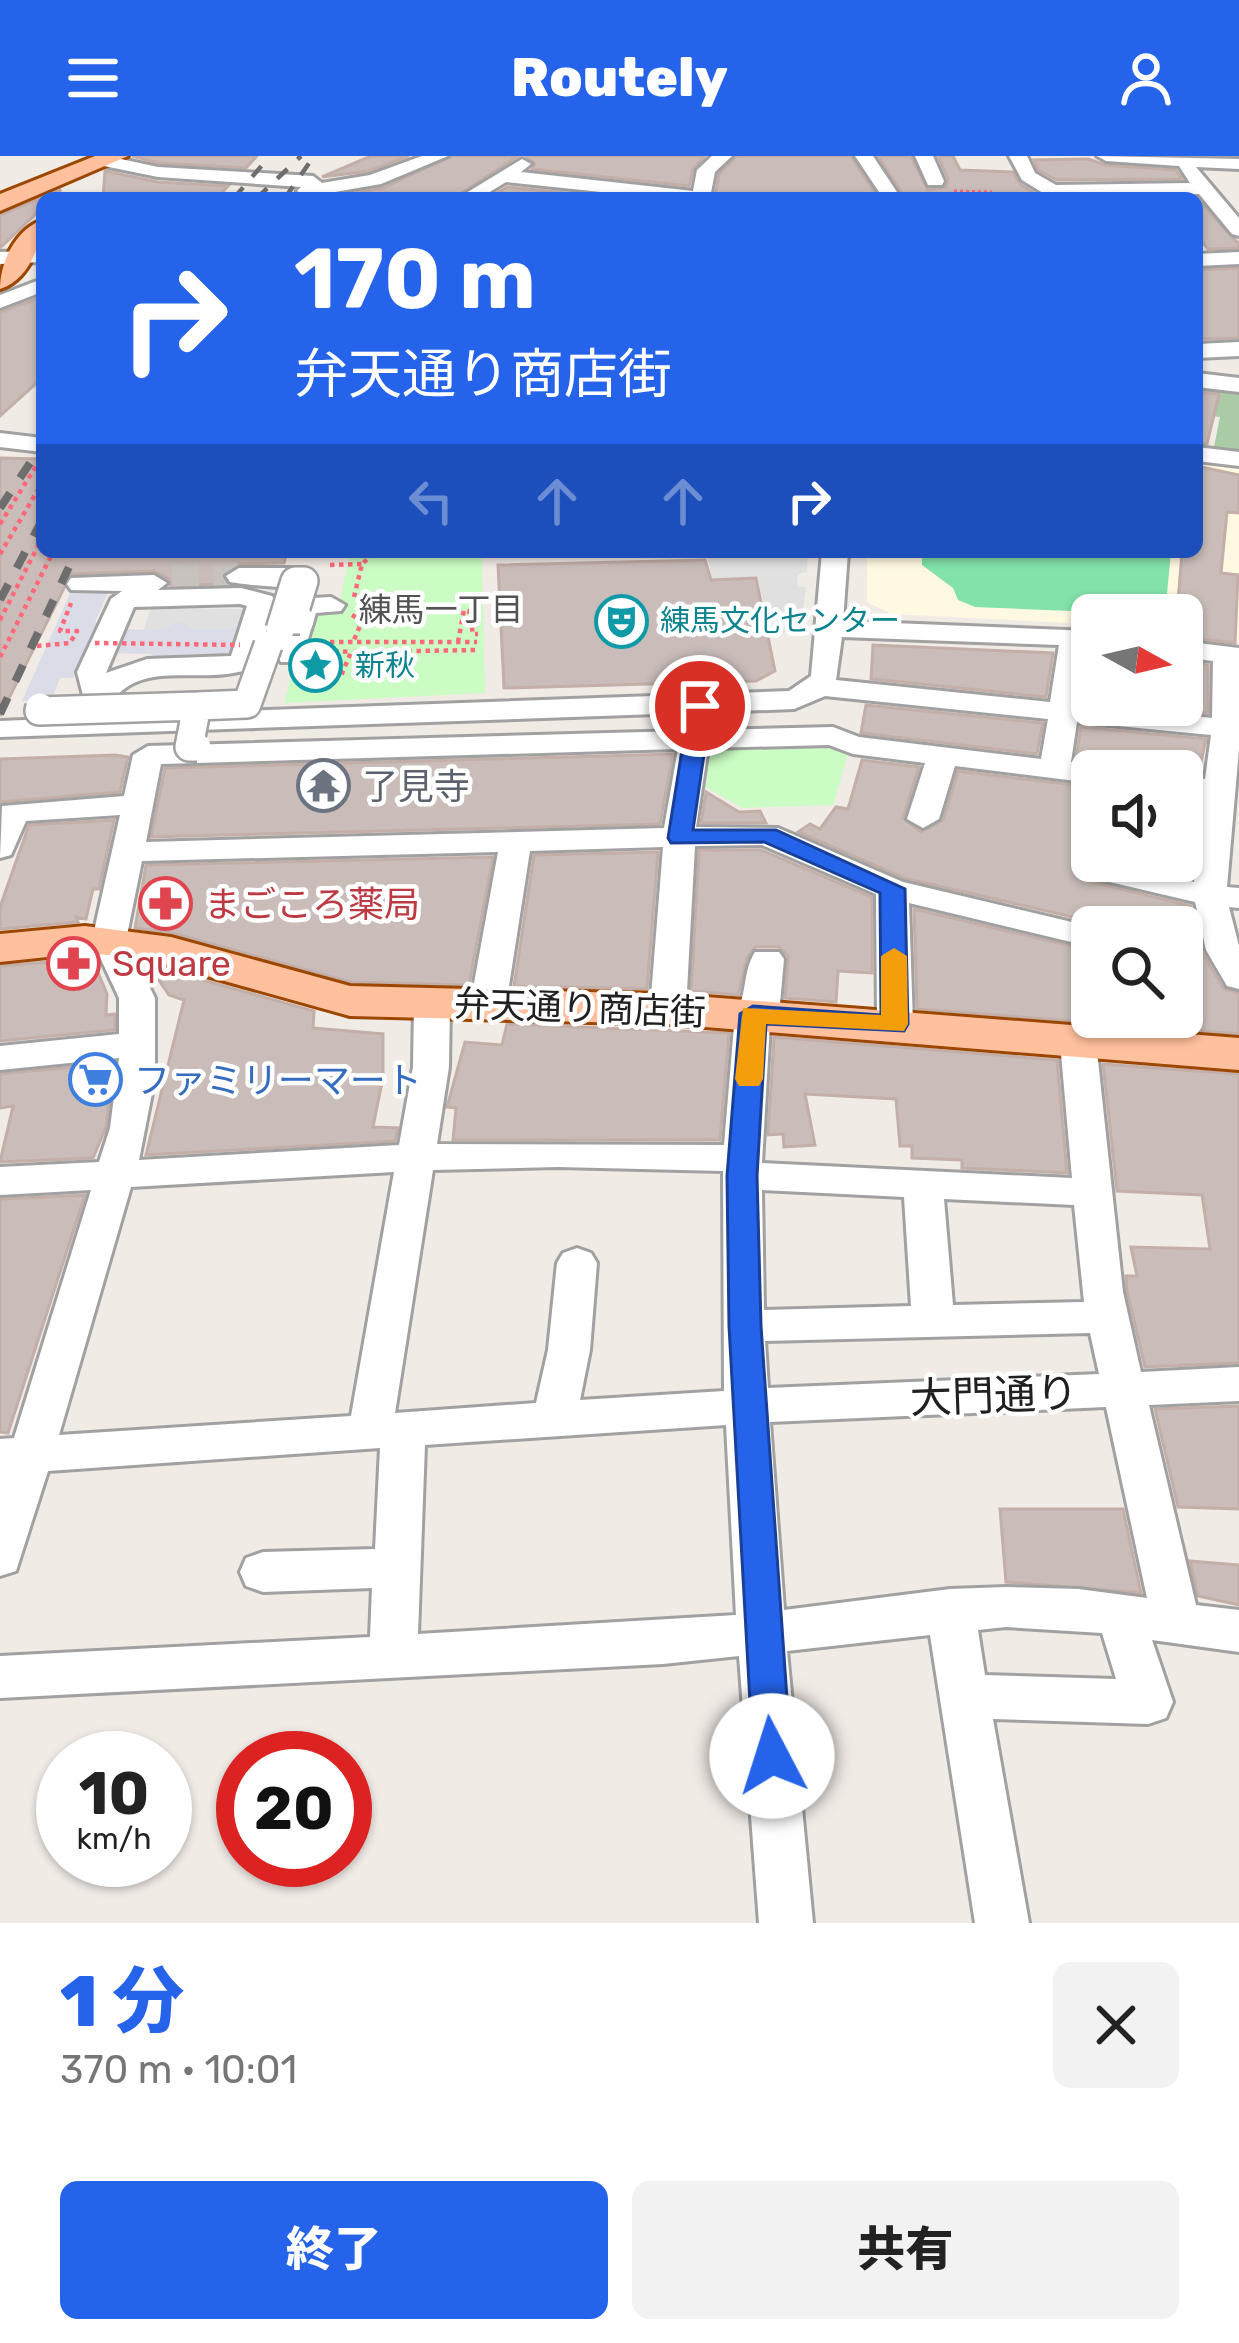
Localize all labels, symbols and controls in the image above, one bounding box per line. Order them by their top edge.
icon: menu [60,45,126,111]
icon: person [1113,45,1179,111]
text: Routely [511,46,728,110]
text: 170 m [294,229,536,329]
icon: right [96,240,252,396]
text: 弁天通り商店街 [294,343,672,407]
icon: left [398,468,464,534]
icon: ahead [524,468,590,534]
icon: ahead [650,468,716,534]
icon: right [776,468,842,534]
district label: 練馬一丁目 [359,590,524,629]
theatre icon: 練馬文化センター [593,593,649,649]
north arrow [1071,594,1203,726]
map controls [1071,594,1203,1038]
place label: 練馬文化センター [660,603,900,639]
place icon: 新秋 [288,638,344,694]
place label: 新秋 [355,648,415,684]
pin [649,655,751,757]
icon: arrive [667,673,733,739]
button: sound [1071,750,1203,882]
temple icon: 了見寺 [295,758,351,814]
place label: 了見寺 [362,765,470,808]
pharmacy icon: まごころ薬局 [137,876,193,932]
place label: まごころ薬局 [204,883,420,926]
button: search [1071,906,1203,1038]
pharmacy icon: Square [45,935,101,991]
place label: Square [112,942,231,985]
street label: 弁天通り商店街 [453,982,707,1034]
supermarket icon: ファミリーマート [67,1052,123,1108]
place label: ファミリーマート [134,1059,422,1102]
street label: 大門通り [909,1368,1079,1424]
position arrow [709,1693,835,1819]
speed limit sign: 20 [216,1731,372,1887]
text: 10 [79,1758,149,1829]
text: km/h [77,1821,151,1857]
text: 1 分 [60,1959,184,2044]
button: close [1053,1962,1179,2088]
text: 370 m · 10:01 [60,2047,297,2093]
button: 終了 [60,2181,608,2319]
button: 共有 [632,2181,1179,2319]

